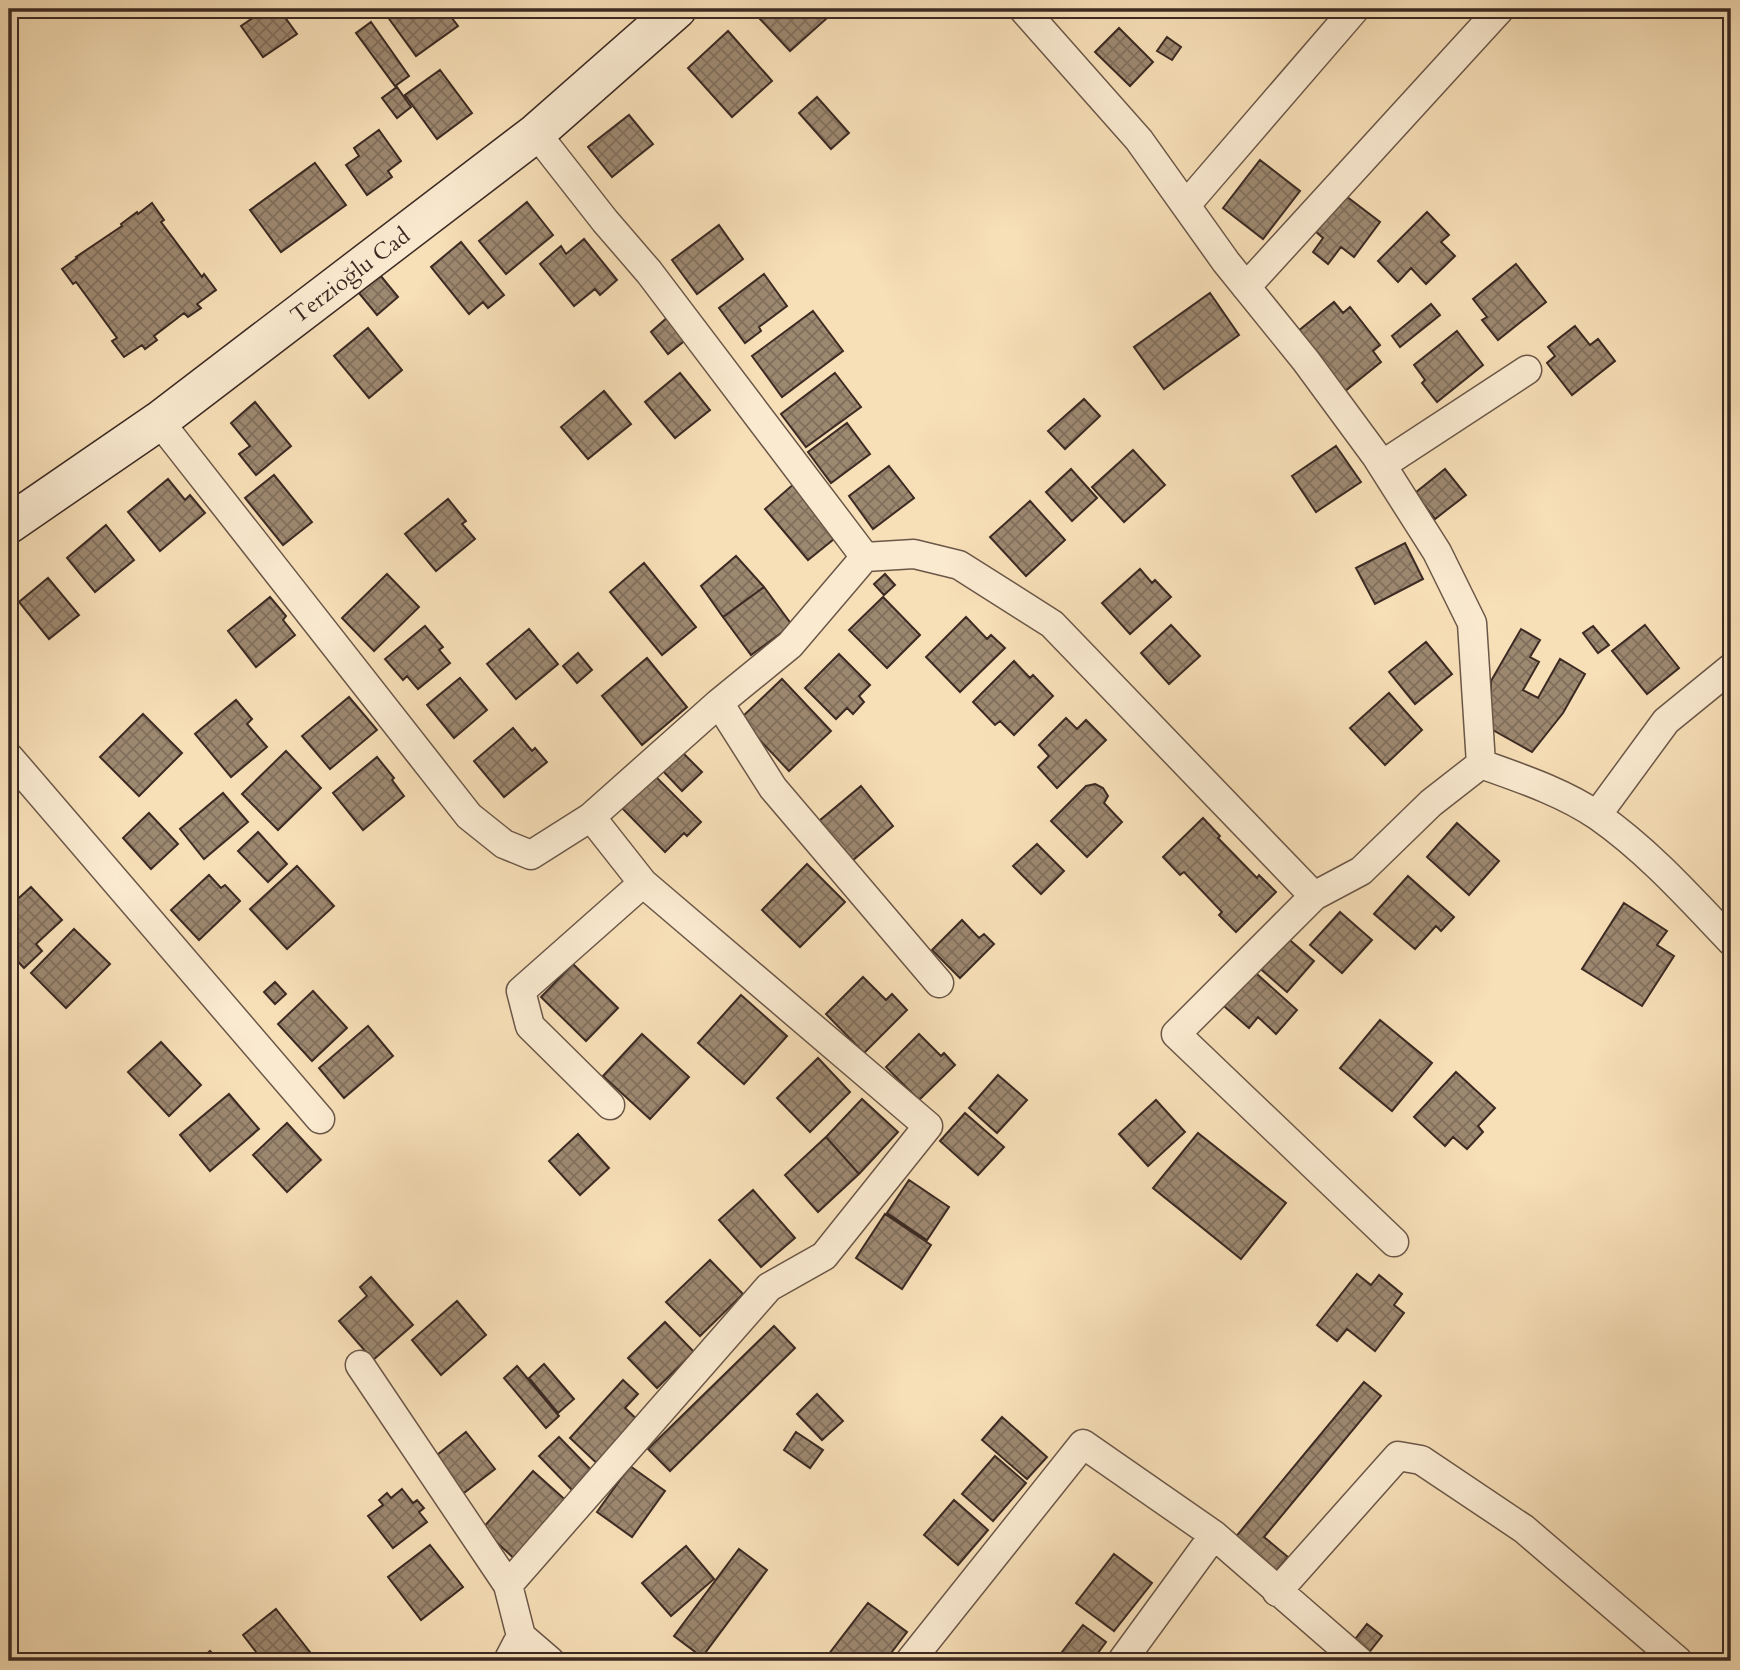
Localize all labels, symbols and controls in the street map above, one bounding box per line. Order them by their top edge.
street label: Terzioğlu Cad [284,220,417,331]

